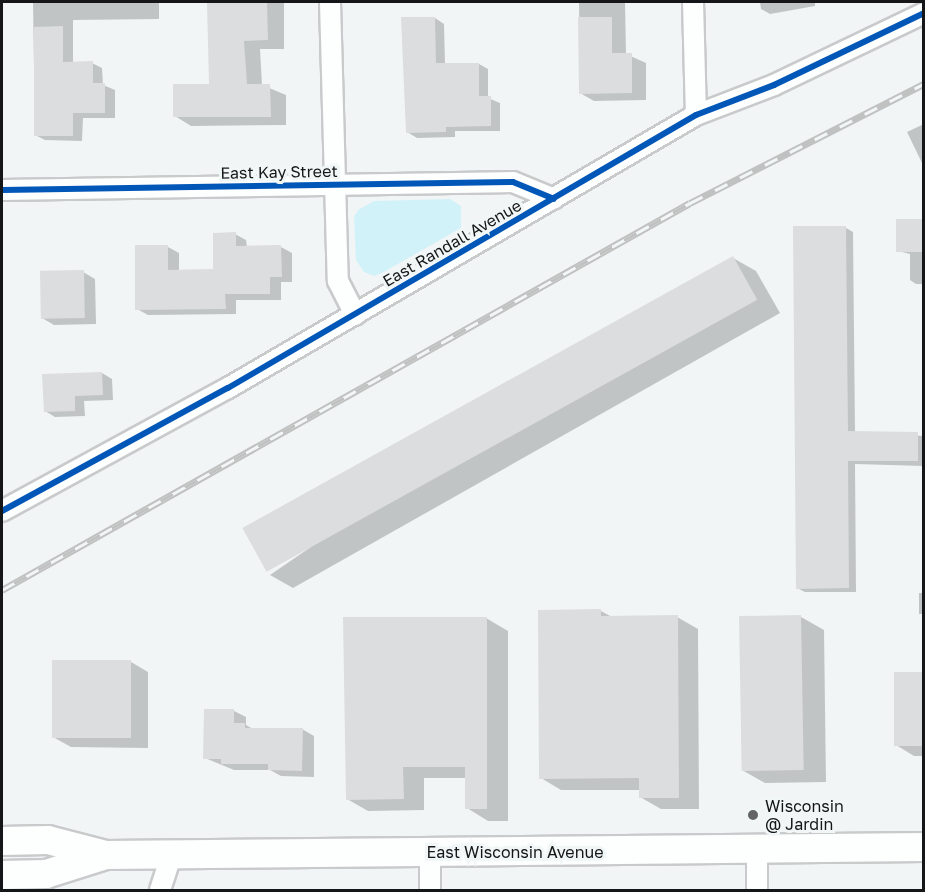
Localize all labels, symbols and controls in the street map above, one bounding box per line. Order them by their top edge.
street label: East Kay Street [220,161,338,183]
street label: East Randall Avenue [379,196,525,290]
place label: Wisconsin @ Jardin [765,796,844,834]
marker: Wisconsin @ Jardin [746,808,760,822]
street label: East Wisconsin Avenue [427,842,603,862]

